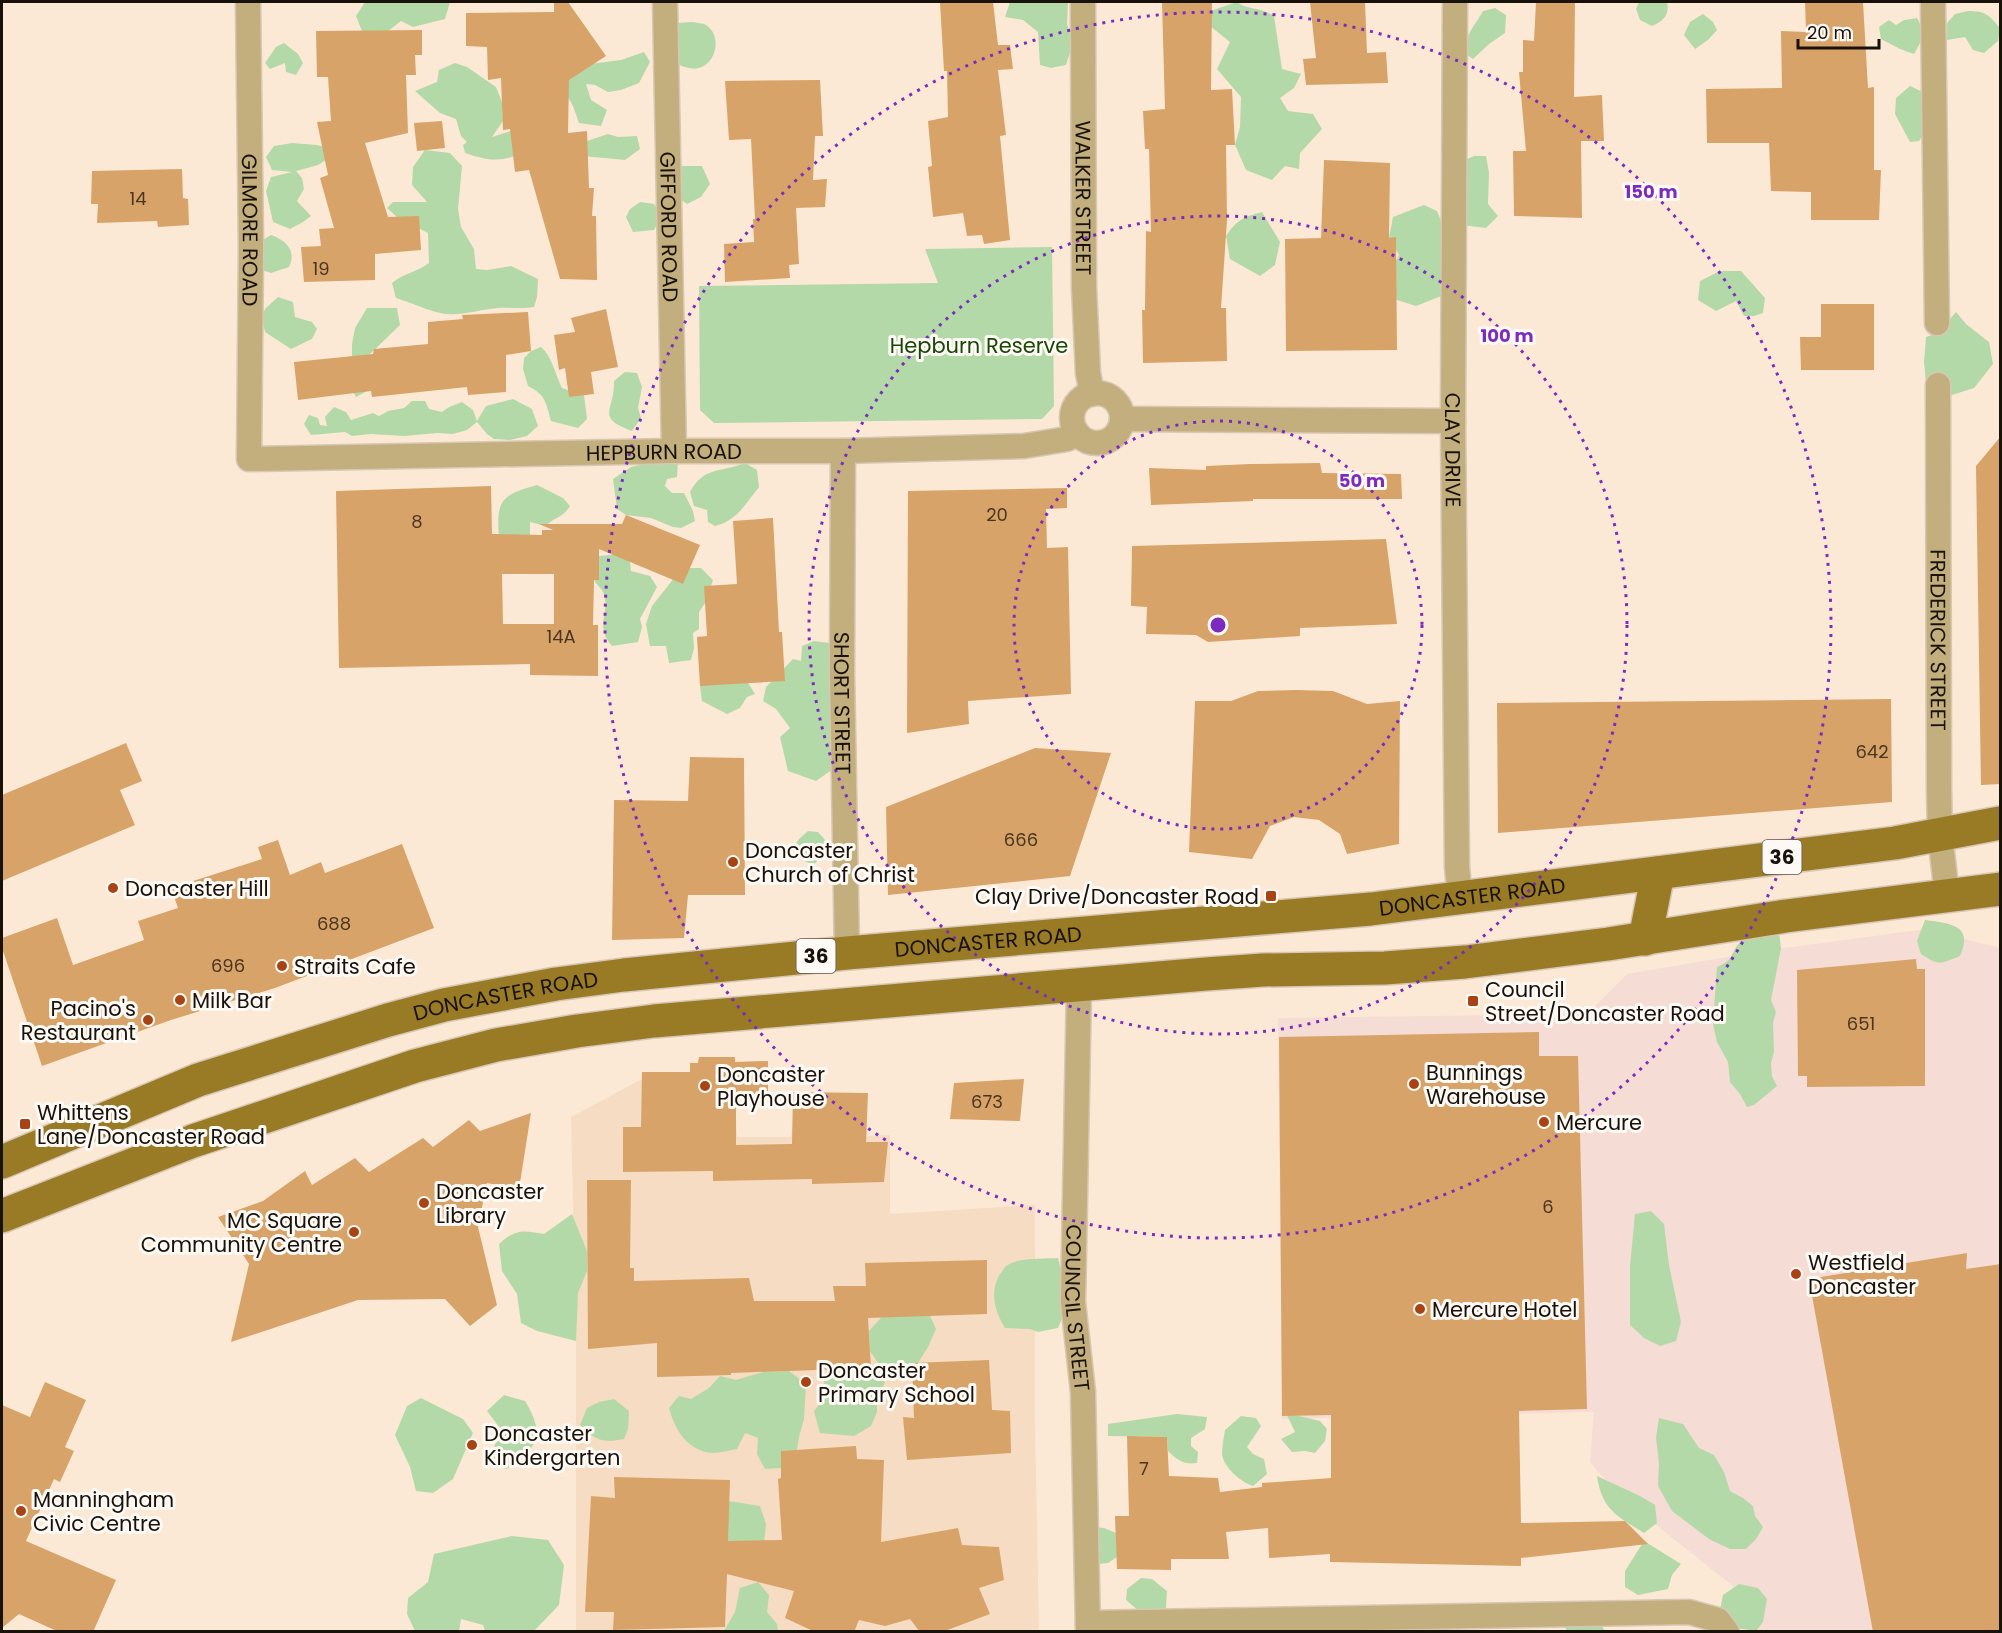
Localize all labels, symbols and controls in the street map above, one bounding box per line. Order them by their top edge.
scale bar [1798,12,1879,50]
text: 20 m [1807,20,1852,45]
street label: WALKER STREET [1069,120,1098,276]
street label: GIFFORD ROAD [654,151,686,303]
street label: GILMORE ROAD [235,153,266,306]
text: 150 m [1624,179,1678,204]
house number: 14 [129,186,147,211]
house number: 19 [312,256,330,281]
text: 100 m [1480,323,1534,348]
park label: Hepburn Reserve [890,331,1068,360]
street label: CLAY DRIVE [1438,392,1468,508]
street label: HEPBURN ROAD [586,436,742,467]
text: 50 m [1339,468,1385,493]
house number: 20 [986,502,1008,527]
house number: 8 [411,509,423,534]
street label: FREDERICK STREET [1924,549,1953,731]
centre of rings [1208,615,1228,635]
house number: 14A [546,624,576,649]
street label: SHORT STREET [827,632,858,775]
house number: 642 [1855,739,1889,764]
house number: 666 [1004,827,1038,852]
place label: Doncaster Church of Christ [745,836,915,889]
road number: 36 [1762,840,1802,874]
marker: Doncaster Church of Christ [726,855,740,869]
street label: DONCASTER ROAD [1377,870,1567,922]
place label: Doncaster Hill [125,874,269,903]
marker: Doncaster Hill [106,881,120,895]
place label: Clay Drive/Doncaster Road [975,882,1259,911]
marker: Clay Drive/Doncaster Road [1264,889,1278,903]
house number: 688 [317,911,351,936]
street label: DONCASTER ROAD [893,919,1083,963]
road number: 36 [796,939,836,973]
place label: Straits Cafe [294,952,416,981]
house number: 696 [211,953,245,978]
marker: Straits Cafe [275,959,289,973]
street label: DONCASTER ROAD [410,964,600,1027]
place label: Council Street/Doncaster Road [1485,975,1725,1028]
place label: Milk Bar [192,986,272,1015]
marker: Milk Bar [173,993,187,1007]
place label: Pacino's Restaurant [21,994,136,1047]
marker: Council Street/Doncaster Road [1466,994,1480,1008]
house number: 651 [1847,1011,1875,1036]
marker: Pacino's Restaurant [141,1013,155,1027]
place label: Bunnings Warehouse [1426,1058,1546,1111]
place label: Doncaster Playhouse [717,1060,825,1113]
marker: Bunnings Warehouse [1407,1077,1421,1091]
marker: Doncaster Playhouse [698,1079,712,1093]
house number: 673 [971,1089,1003,1114]
place label: Whittens Lane/Doncaster Road [37,1098,265,1151]
place label: Mercure [1556,1108,1642,1137]
marker: Mercure [1537,1115,1551,1129]
marker: Whittens Lane/Doncaster Road [18,1117,32,1131]
place label: Doncaster Library [436,1177,544,1230]
house number: 6 [1542,1194,1554,1219]
marker: Doncaster Library [417,1196,431,1210]
place label: MC Square Community Centre [141,1206,342,1259]
street label: COUNCIL STREET [1058,1224,1097,1393]
marker: MC Square Community Centre [347,1225,361,1239]
place label: Westfield Doncaster [1808,1248,1916,1301]
marker: Westfield Doncaster [1789,1267,1803,1281]
place label: Mercure Hotel [1432,1295,1577,1324]
marker: Mercure Hotel [1413,1302,1427,1316]
place label: Doncaster Primary School [818,1356,975,1409]
marker: Doncaster Primary School [799,1375,813,1389]
place label: Doncaster Kindergarten [484,1419,621,1472]
marker: Doncaster Kindergarten [465,1438,479,1452]
house number: 7 [1139,1456,1149,1481]
place label: Manningham Civic Centre [33,1485,174,1538]
marker: Manningham Civic Centre [14,1504,28,1518]

